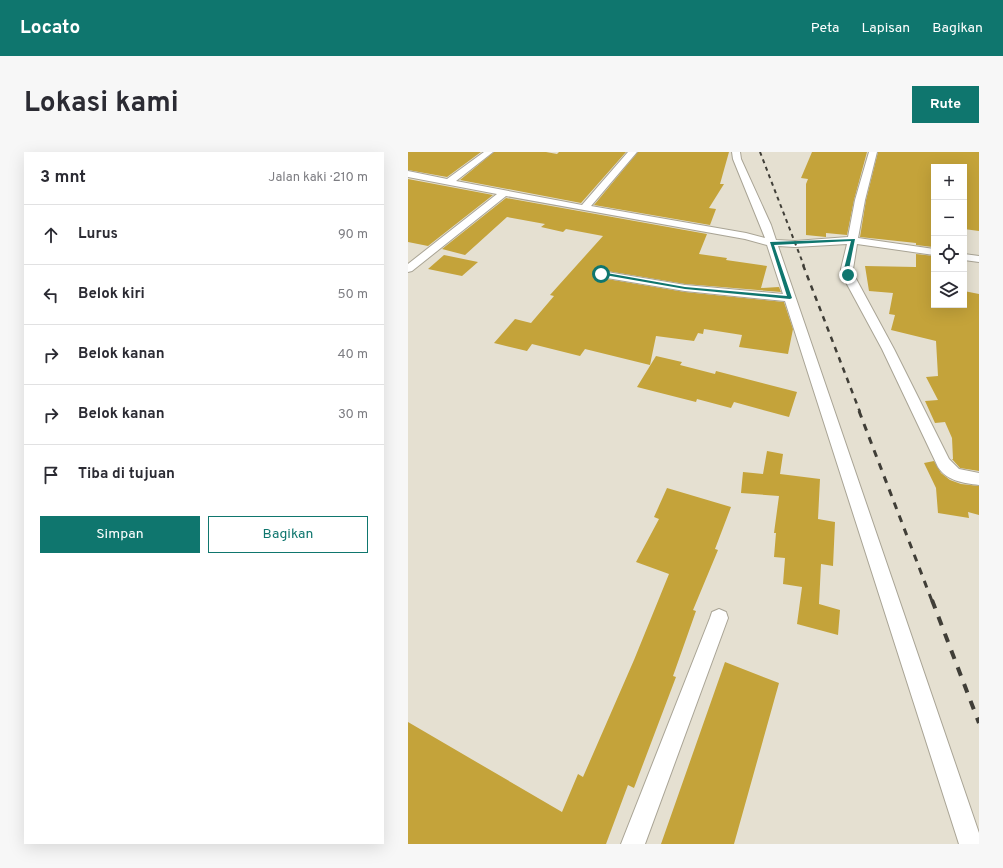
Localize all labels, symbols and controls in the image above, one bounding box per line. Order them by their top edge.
text: Locato [20,16,80,40]
text: Peta [811,20,839,37]
text: Lapisan [861,20,910,37]
text: Bagikan [932,20,983,37]
text: Lokasi kami [24,86,179,122]
button: Rute [912,86,979,123]
map controls [931,164,967,308]
button: + [931,164,967,200]
text: 3 mnt [40,167,86,189]
text: Jalan kaki · 210 m [268,170,368,186]
button: − [931,200,967,236]
icon: ahead [40,224,62,246]
text: Lurus [78,225,118,244]
text: 90 m [338,227,368,243]
button: locate [931,236,967,272]
route start [592,265,610,283]
route end [839,266,857,284]
button: layers [931,272,967,308]
icon: left [40,284,62,306]
text: Belok kiri [78,285,145,304]
text: 50 m [338,287,368,303]
icon: right [40,344,62,366]
text: Belok kanan [78,345,165,364]
text: 40 m [338,347,368,363]
icon: right [40,404,62,426]
text: Belok kanan [78,405,165,424]
text: 30 m [338,407,368,423]
icon: arrive [40,464,62,486]
text: Tiba di tujuan [78,465,175,484]
button: Simpan [40,516,200,553]
button: Bagikan [208,516,368,553]

